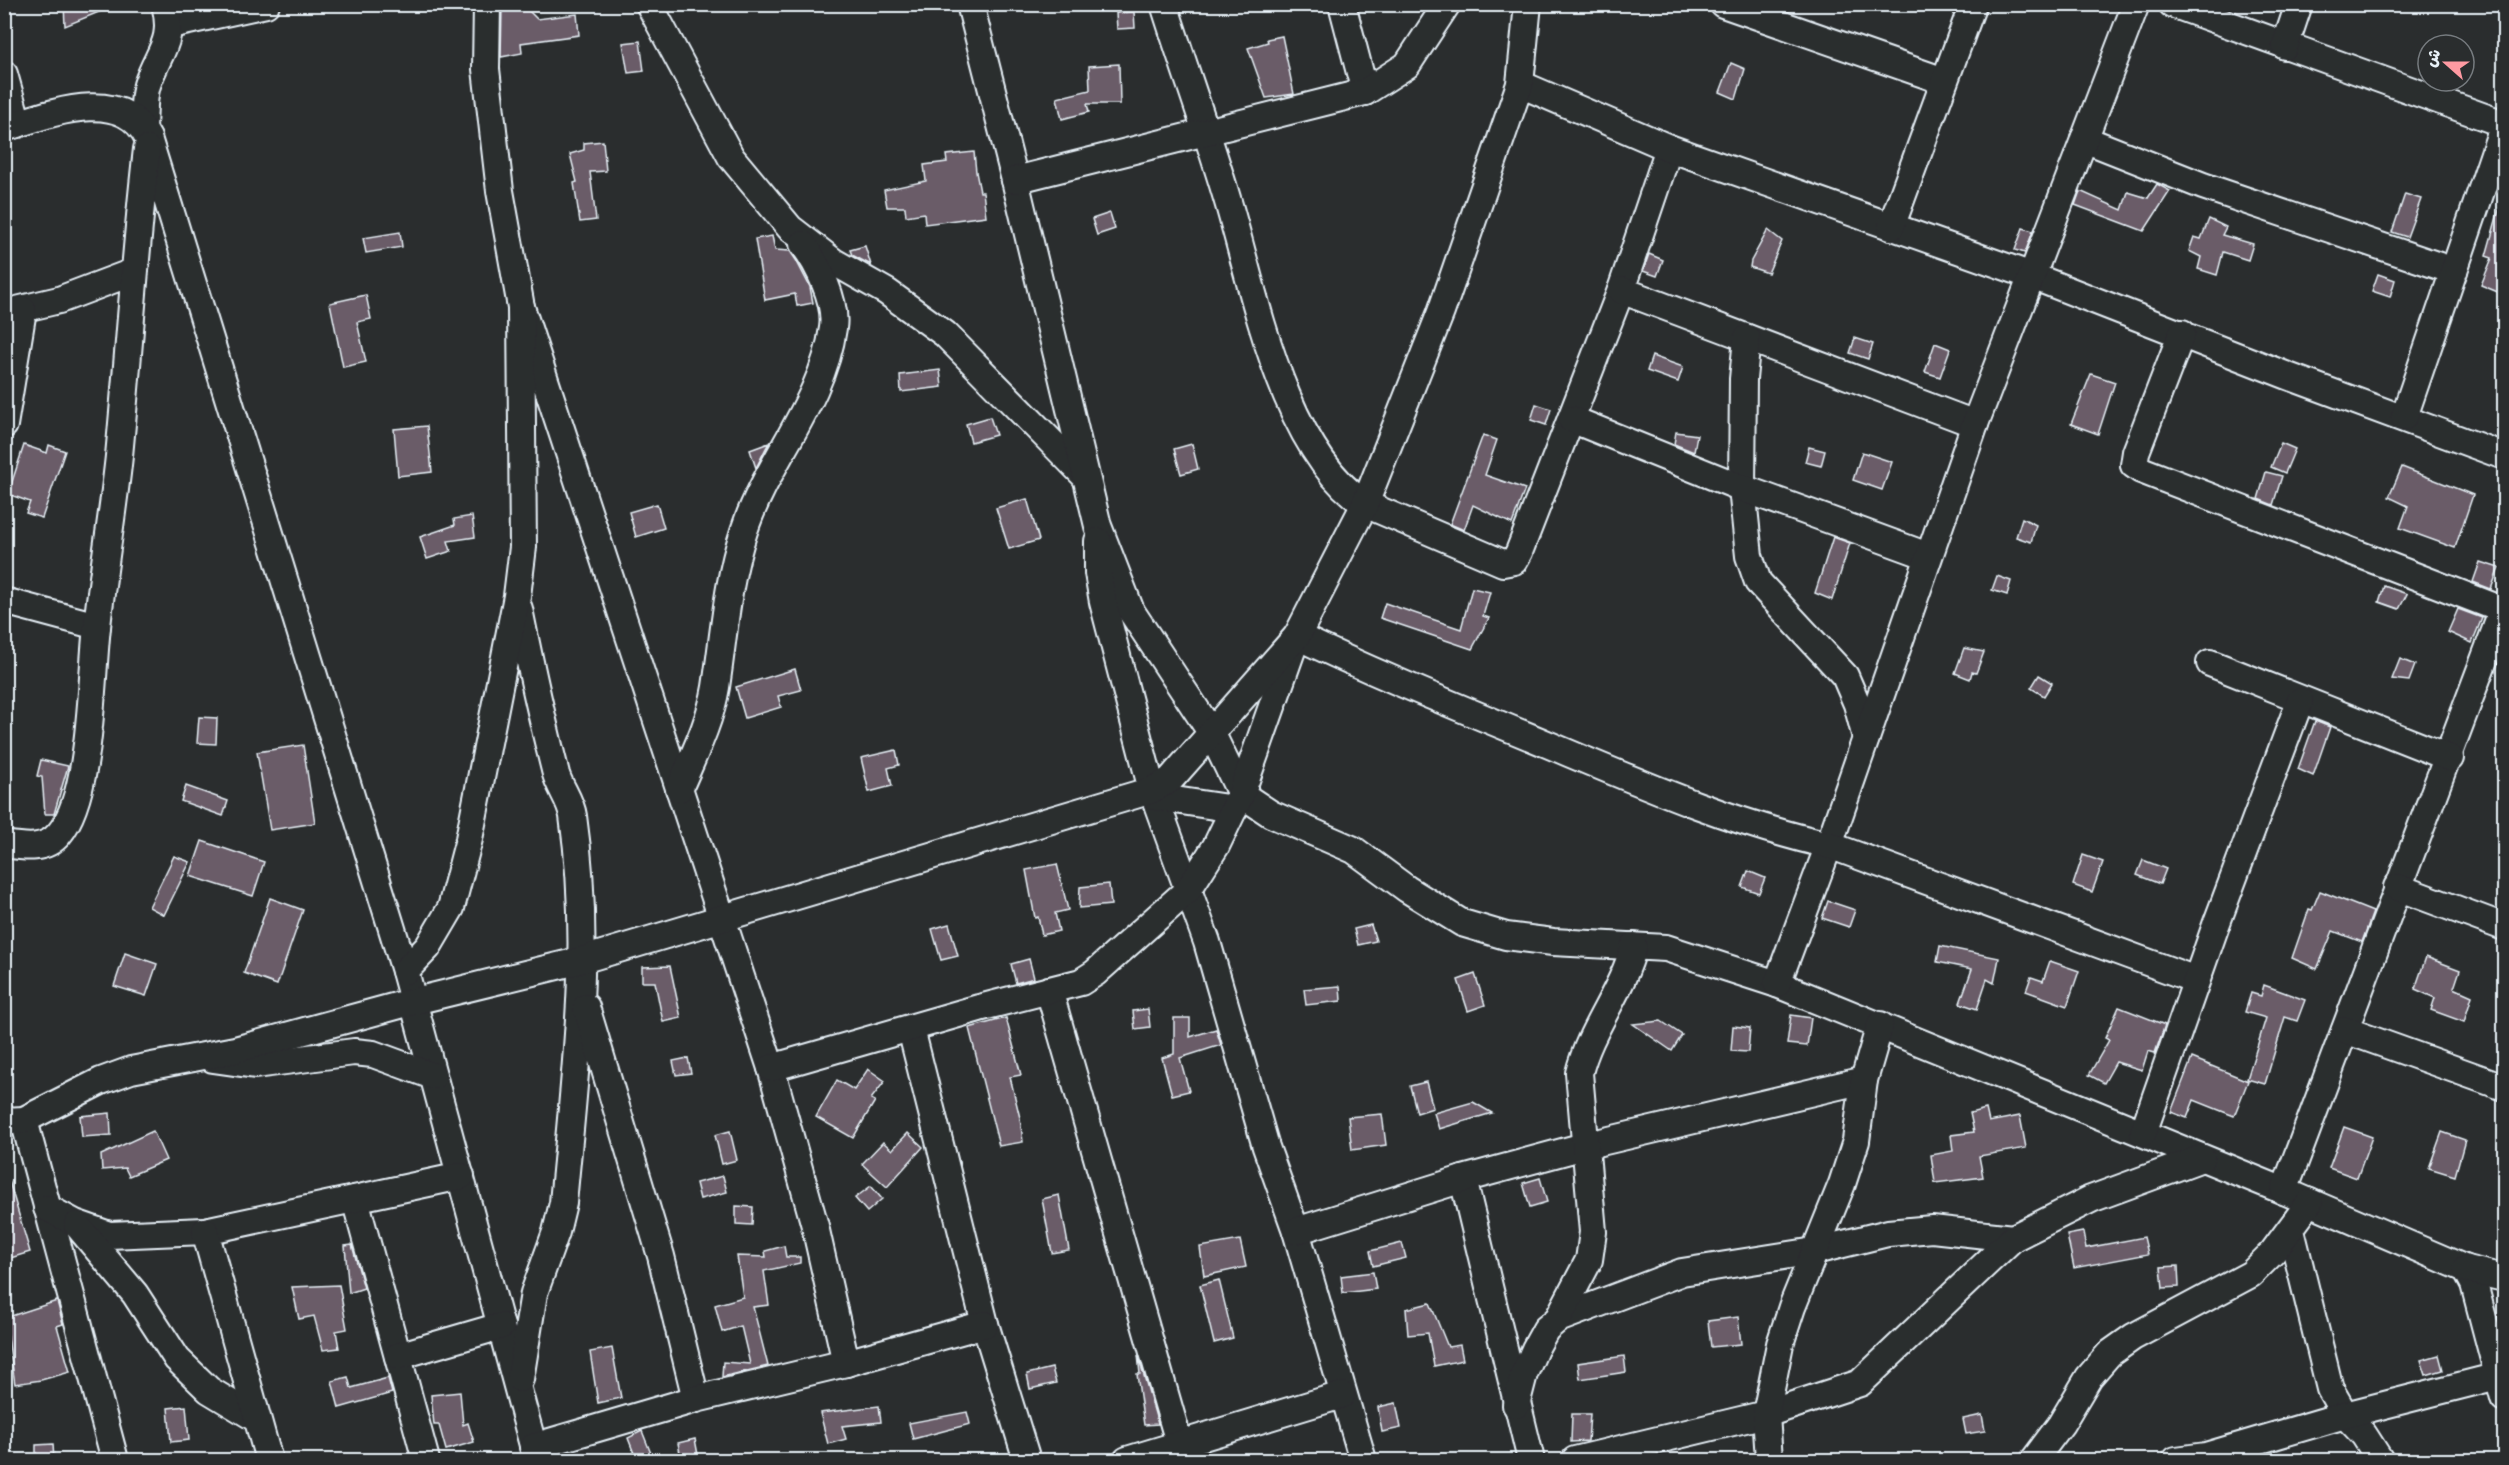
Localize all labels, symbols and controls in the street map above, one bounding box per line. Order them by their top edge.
north arrow [2416,33,2476,93]
text: ش [2419,45,2448,71]

